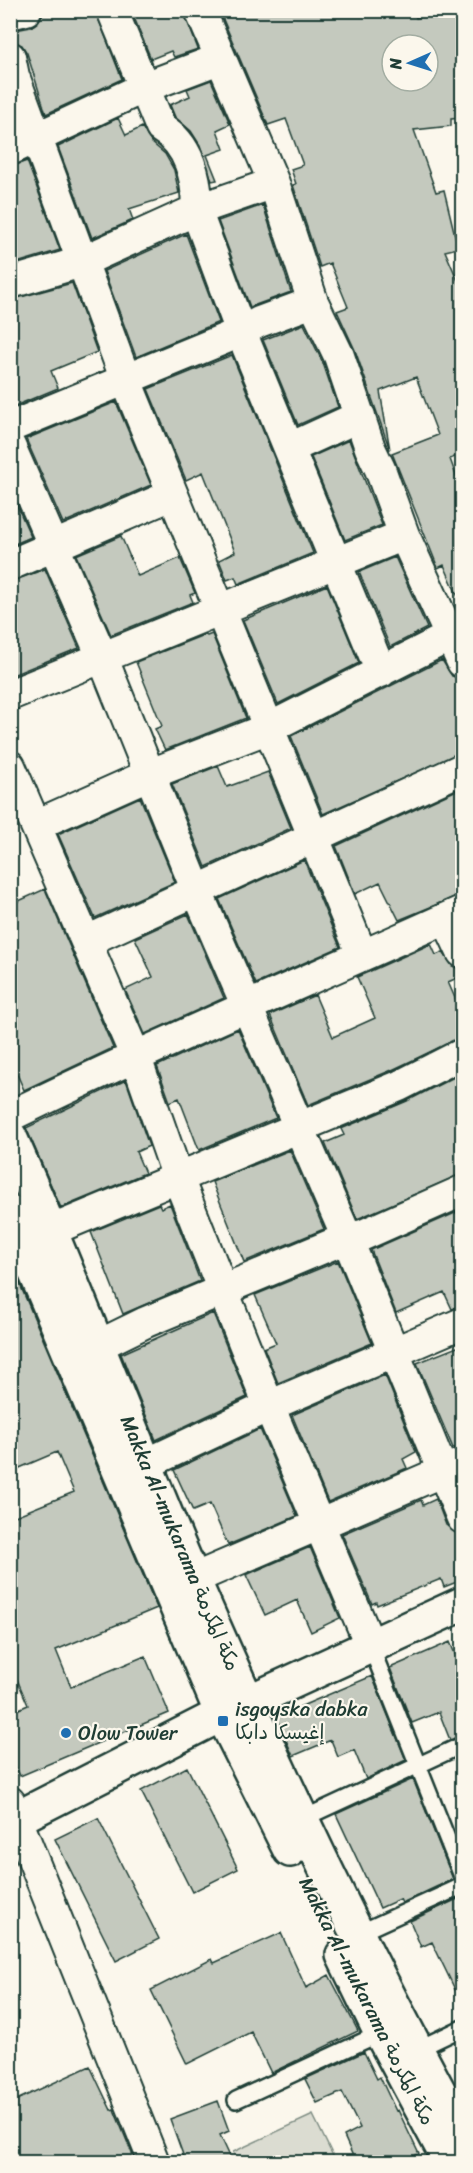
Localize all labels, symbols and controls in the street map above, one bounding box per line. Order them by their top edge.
north arrow [380,33,440,93]
text: N [381,57,410,71]
street label: Makka Al-mukarama مكة المكرمة [110,1410,250,1676]
place label: isgoyska dabka إغيسكا دابكا [235,1692,368,1750]
marker: isgoyska dabka إغيسكا دابكا [216,1714,230,1728]
place label: Olow Tower [78,1716,179,1751]
marker: Olow Tower [59,1726,73,1740]
street label: Makka Al-mukarama مكة المكرمة [289,1870,445,2132]

